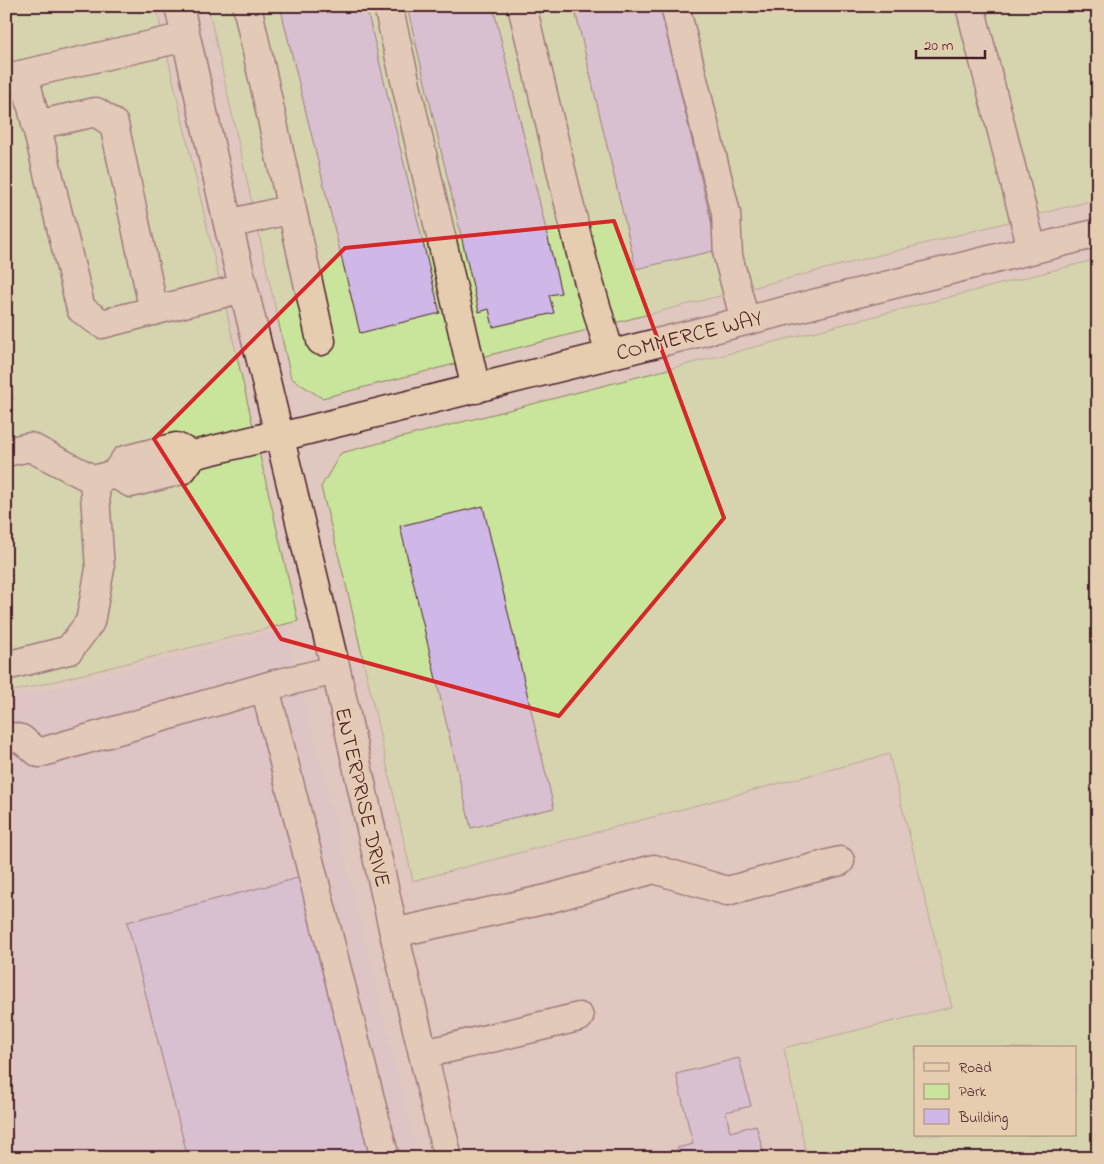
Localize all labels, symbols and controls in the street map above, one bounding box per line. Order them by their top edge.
scale bar [916,28,985,60]
text: 20 m [924,35,954,57]
street label: COMMERCE WAY [613,303,766,371]
street label: ENTERPRISE DRIVE [325,705,397,891]
legend [914,1046,1076,1136]
text: Road [959,1057,992,1079]
text: Park [959,1081,987,1103]
text: Building [958,1107,1008,1130]

